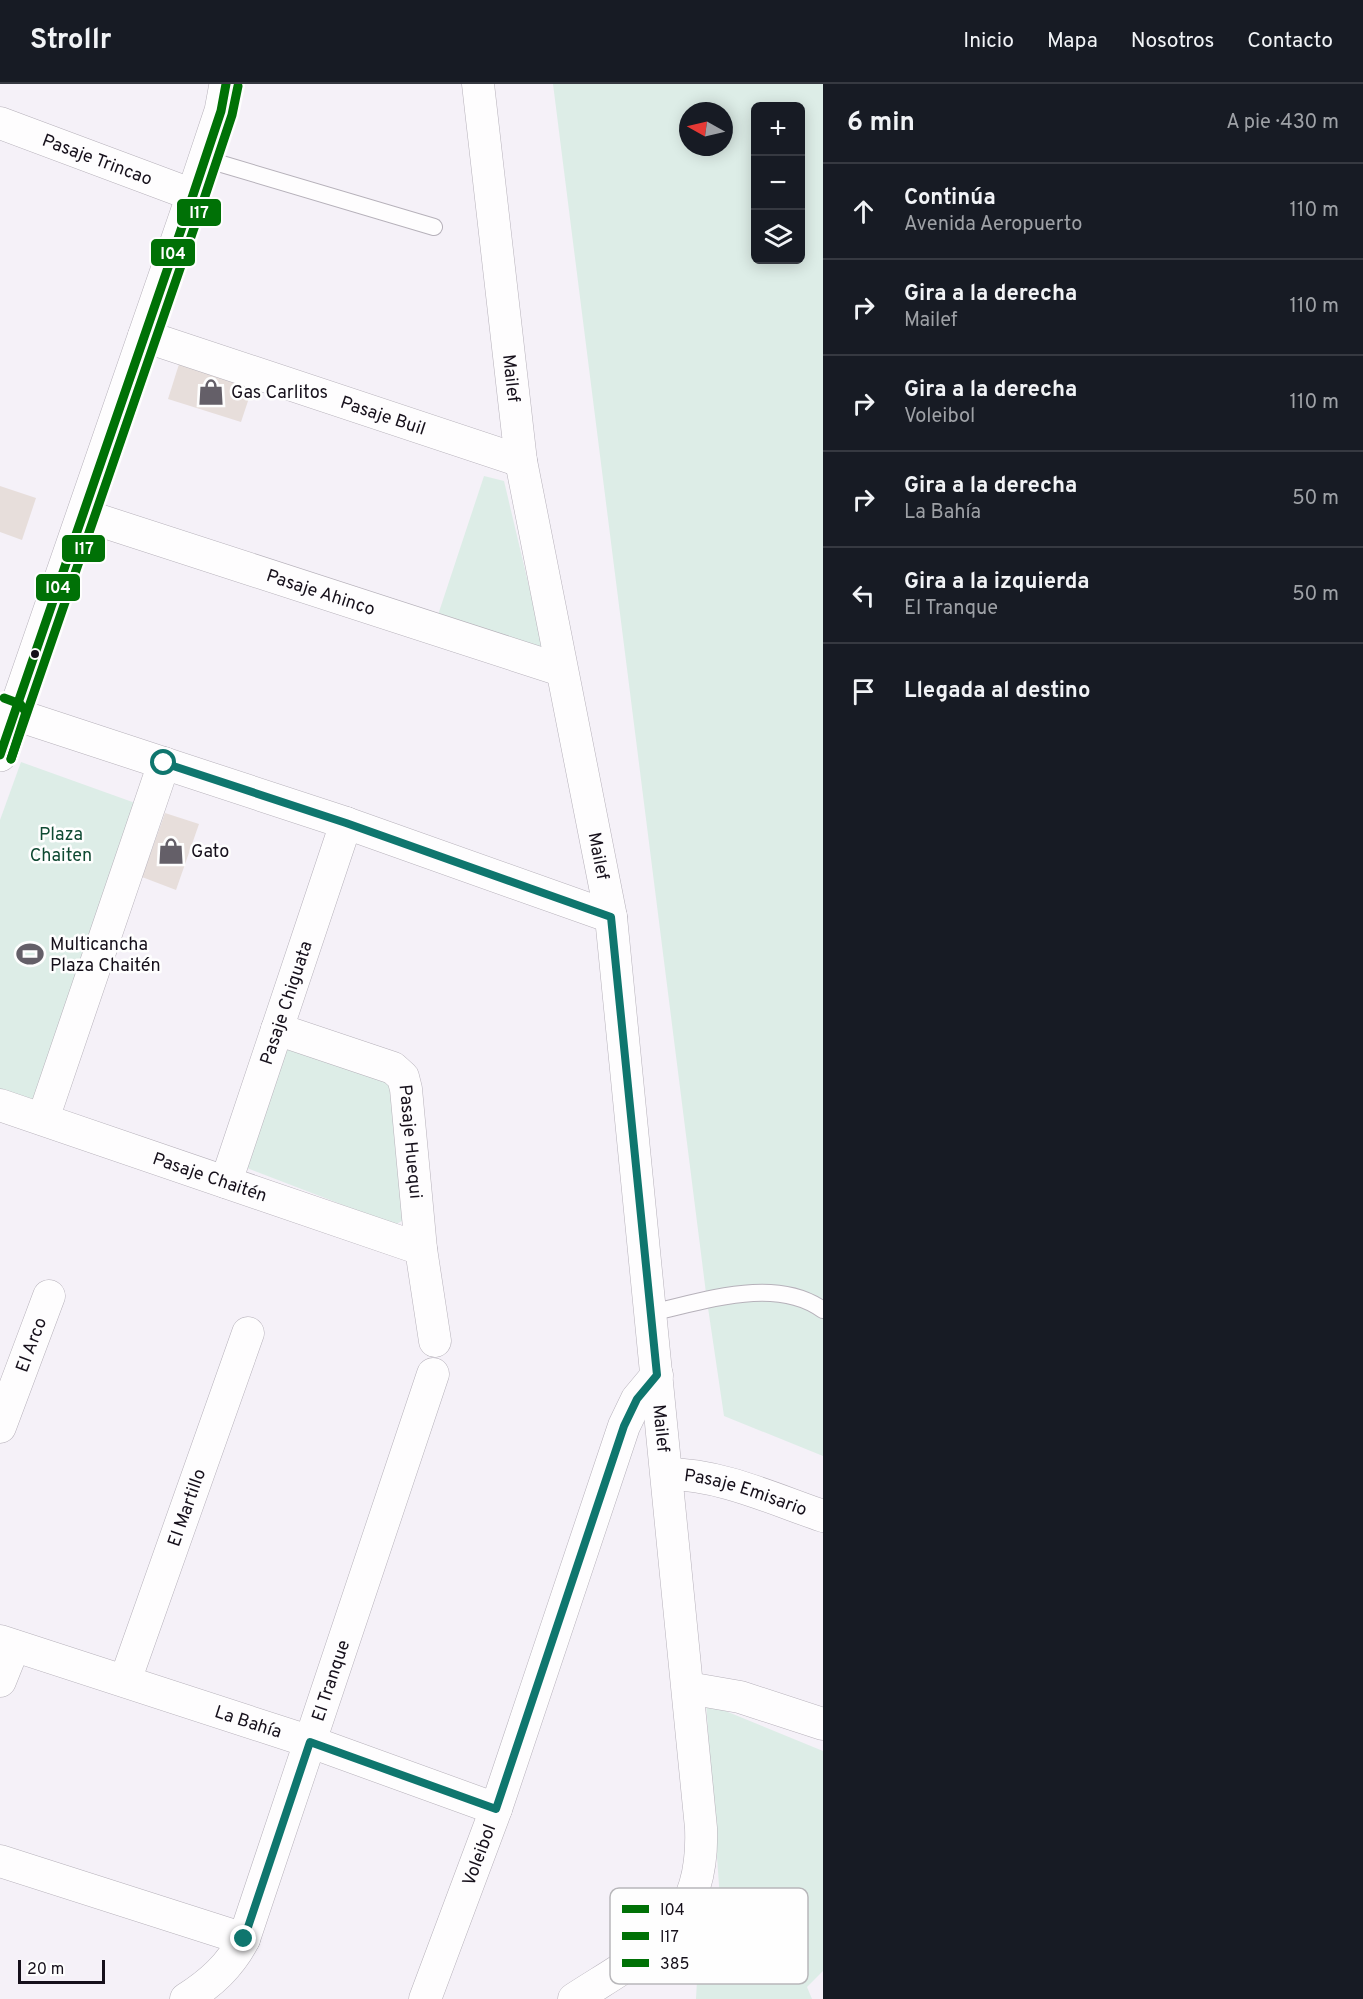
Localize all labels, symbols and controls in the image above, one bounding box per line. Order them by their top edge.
text: Strollr [30,23,112,59]
text: Inicio [963,28,1014,55]
text: Mapa [1047,28,1098,55]
text: Nosotros [1131,28,1214,55]
text: Contacto [1247,28,1333,55]
north arrow [679,102,733,156]
map controls [751,102,805,264]
button: + [751,102,805,156]
text: 6 min [847,107,915,140]
text: A pie · 430 m [1226,110,1339,136]
street label: Pasaje Trincao [39,130,155,192]
button: − [751,156,805,210]
text: Continúa [904,185,996,212]
icon: ahead [847,195,880,228]
line badge: I17 [176,198,222,227]
text: 110 m [1290,198,1339,224]
text: I17 [189,204,209,224]
button: layers [751,210,805,264]
text: Avenida Aeropuerto [904,212,1082,238]
line badge: I04 [150,238,196,267]
text: I04 [160,245,186,265]
text: Gira a la derecha [904,281,1077,308]
icon: right [847,291,880,324]
text: 110 m [1290,294,1339,320]
text: Mailef [904,308,957,334]
street label: Mailef [496,353,524,403]
shop icon: Gas Carlitos [196,377,226,407]
text: Gira a la derecha [904,377,1077,404]
place label: Gas Carlitos [231,382,328,405]
icon: right [847,387,880,420]
text: 110 m [1290,390,1339,416]
street label: Pasaje Buil [337,392,428,442]
text: Voleibol [904,404,975,430]
text: Gira a la derecha [904,473,1077,500]
icon: right [847,483,880,516]
text: 50 m [1292,486,1339,512]
text: La Bahía [904,500,981,526]
line badge: I17 [61,534,106,563]
text: I17 [74,540,94,560]
street label: Pasaje Ahinco [263,565,378,622]
text: Gira a la izquierda [904,569,1090,596]
line badge: I04 [35,573,81,602]
text: I04 [45,579,71,599]
icon: left [847,579,880,612]
text: 50 m [1292,582,1339,608]
text: El Tranque [904,596,998,622]
unlabelled marker [29,648,41,660]
icon: arrive [847,675,880,708]
text: Llegada al destino [904,678,1090,705]
route start [150,749,176,775]
park label: Plaza Chaiten [30,824,92,868]
street label: Mailef [582,830,613,882]
shop icon: Gato [156,836,186,866]
place label: Gato [191,841,229,864]
place label: Multicancha Plaza Chaitén [50,934,161,978]
street label: Pasaje Chiguata [256,938,319,1068]
sports icon: Multicancha Plaza Chaitén [15,939,45,969]
street label: Pasaje Huequi [393,1084,426,1200]
street label: Pasaje Chaitén [149,1148,270,1209]
street label: El Arco [11,1314,53,1376]
street label: Mailef [646,1403,674,1453]
street label: Pasaje Emisario [683,1465,810,1522]
street label: El Martillo [163,1466,212,1550]
street label: El Tranque [308,1637,356,1725]
street label: La Bahía [211,1701,284,1745]
street label: Voleibol [458,1821,502,1889]
legend [610,1888,808,1984]
text: I04 [660,1901,685,1921]
route end [230,1925,256,1951]
text: I17 [660,1928,679,1948]
text: 385 [660,1955,689,1975]
scale bar [18,1957,105,1984]
text: 20 m [27,1960,64,1980]

